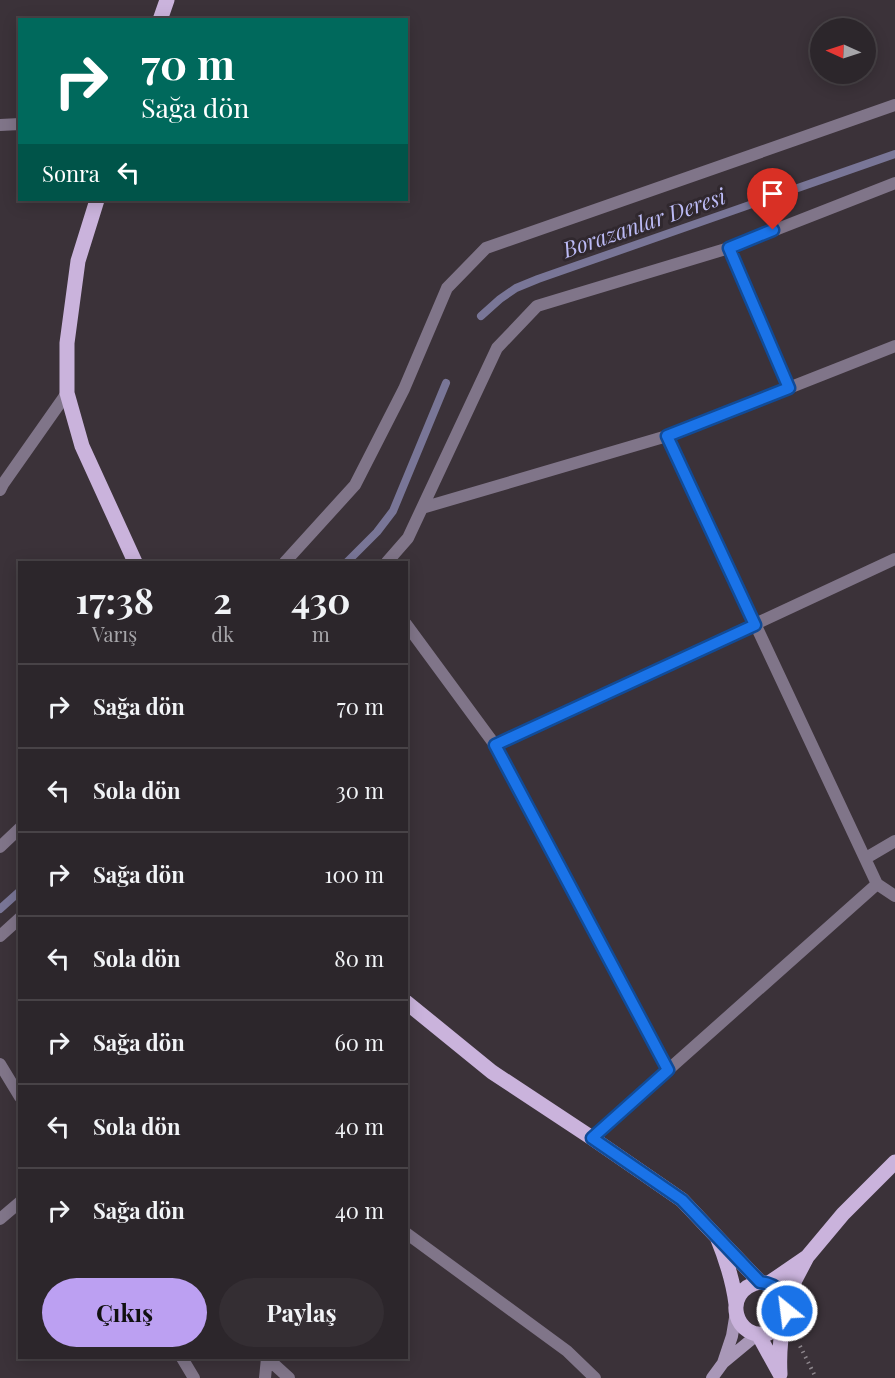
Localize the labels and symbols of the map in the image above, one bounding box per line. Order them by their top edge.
north arrow [810,18,876,84]
pin [747,168,798,230]
water label: Borazanlar Deresi [557,180,729,264]
position arrow [755,1279,819,1343]

